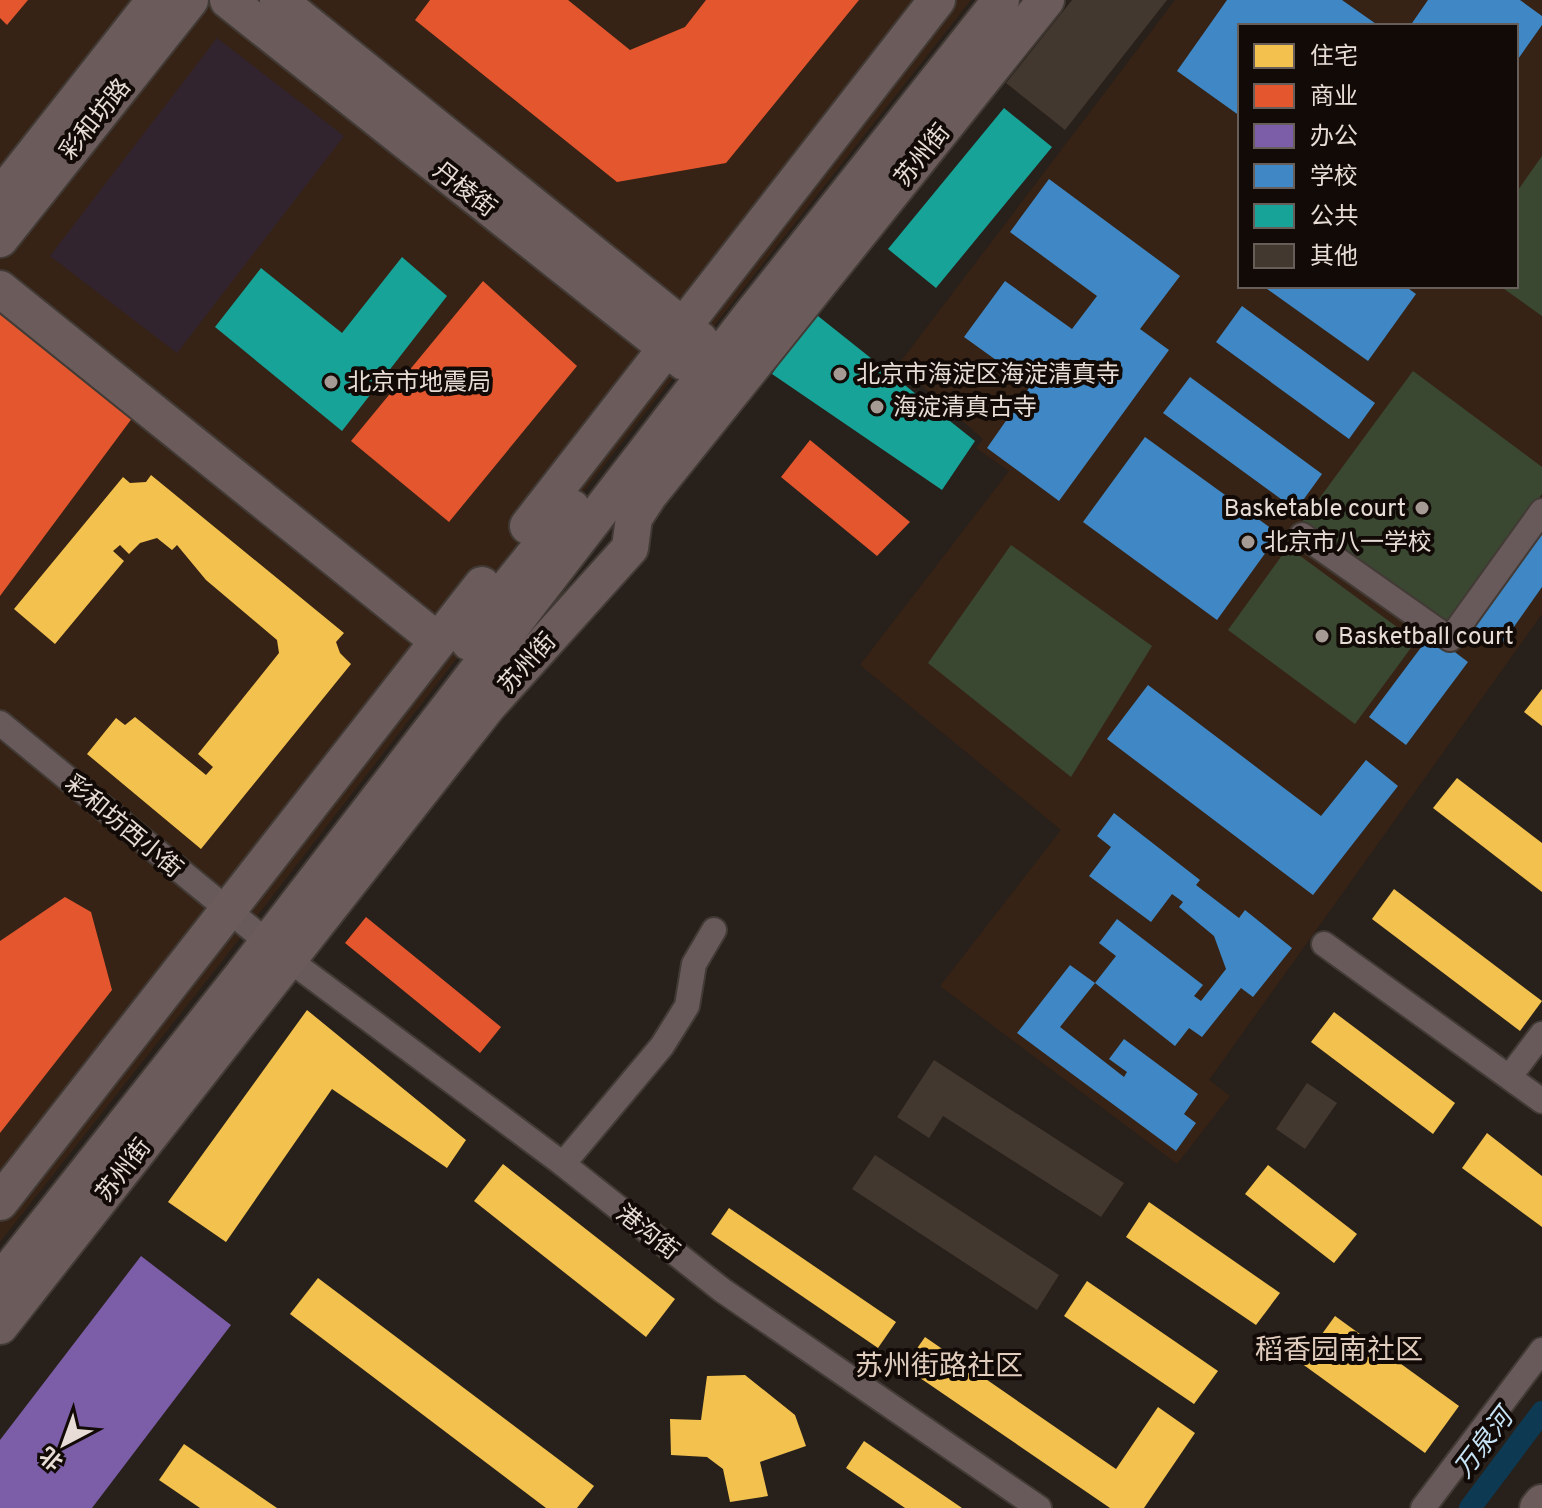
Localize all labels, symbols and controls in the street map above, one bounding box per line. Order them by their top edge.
legend [1238,24,1518,288]
text: 住宅 [1310,43,1358,73]
street label: 彩和坊路 [55,74,138,167]
text: 商业 [1310,83,1358,113]
street label: 苏州街 [889,119,958,194]
text: 办公 [1310,123,1358,153]
street label: 丹棱街 [426,157,501,225]
text: 学校 [1310,163,1358,193]
text: 公共 [1310,203,1358,233]
text: 其他 [1310,243,1358,273]
place label: 北京市海淀区海淀清真寺 [856,361,1120,391]
marker: 北京市海淀区海淀清真寺 [831,365,849,383]
place label: 北京市地震局 [347,369,491,399]
marker: 北京市地震局 [322,373,340,391]
place label: 海淀清真古寺 [893,394,1037,424]
marker: 海淀清真古寺 [868,398,886,416]
place label: Basketable court [1224,495,1406,525]
marker: Basketable court [1413,499,1431,517]
place label: 北京市八一学校 [1264,529,1432,559]
marker: 北京市八一学校 [1239,533,1257,551]
place label: Basketball court [1338,623,1514,653]
marker: Basketball court [1313,627,1331,645]
street label: 苏州街 [493,628,564,701]
street label: 彩和坊西小街 [58,770,188,885]
street label: 苏州街 [91,1134,159,1209]
street label: 港沟街 [609,1200,684,1268]
district label: 稻香园南社区 [1255,1334,1423,1370]
district label: 苏州街路社区 [855,1350,1023,1386]
water label: 万泉河 [1448,1399,1525,1486]
north arrow [24,1404,104,1484]
text: 北 [35,1440,70,1475]

